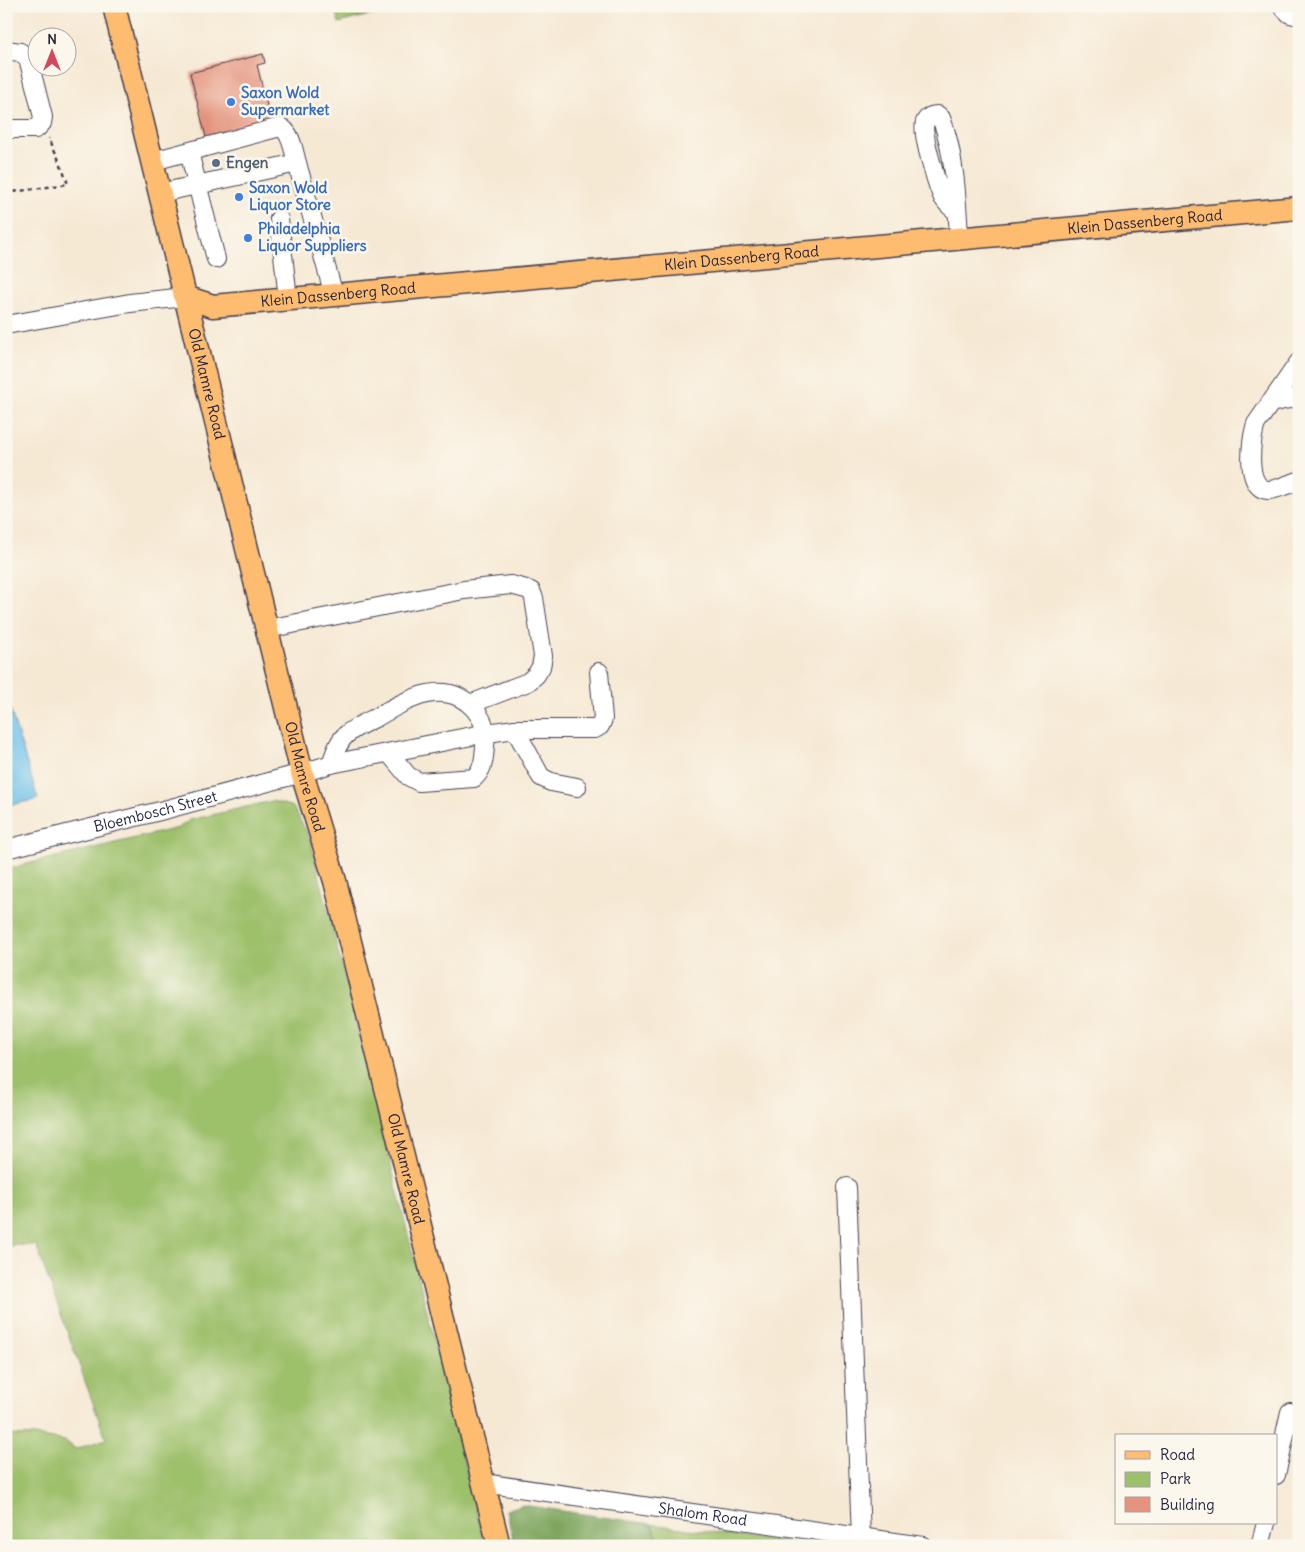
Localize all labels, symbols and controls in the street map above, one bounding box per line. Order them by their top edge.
north arrow [28,28,78,78]
text: N [47,30,57,48]
place label: Saxon Wold Supermarket [241,83,330,120]
marker: Saxon Wold Supermarket [225,96,237,108]
place label: Engen [226,153,269,173]
marker: Engen [210,157,222,169]
place label: Saxon Wold Liquor Store [249,178,331,215]
marker: Saxon Wold Liquor Store [233,191,245,203]
street label: Klein Dassenberg Road [1066,205,1223,238]
place label: Philadelphia Liquor Suppliers [258,219,367,256]
marker: Philadelphia Liquor Suppliers [242,232,254,244]
street label: Klein Dassenberg Road [663,241,820,274]
street label: Klein Dassenberg Road [260,278,417,311]
street label: Old Mamre Road [184,326,230,441]
street label: Old Mamre Road [281,720,329,834]
street label: Bloembosch Street [92,786,219,836]
street label: Old Mamre Road [384,1111,429,1226]
legend [1115,1434,1278,1524]
text: Road [1160,1445,1195,1464]
text: Park [1160,1469,1191,1488]
text: Building [1160,1495,1215,1514]
street label: Shalom Road [657,1498,749,1530]

